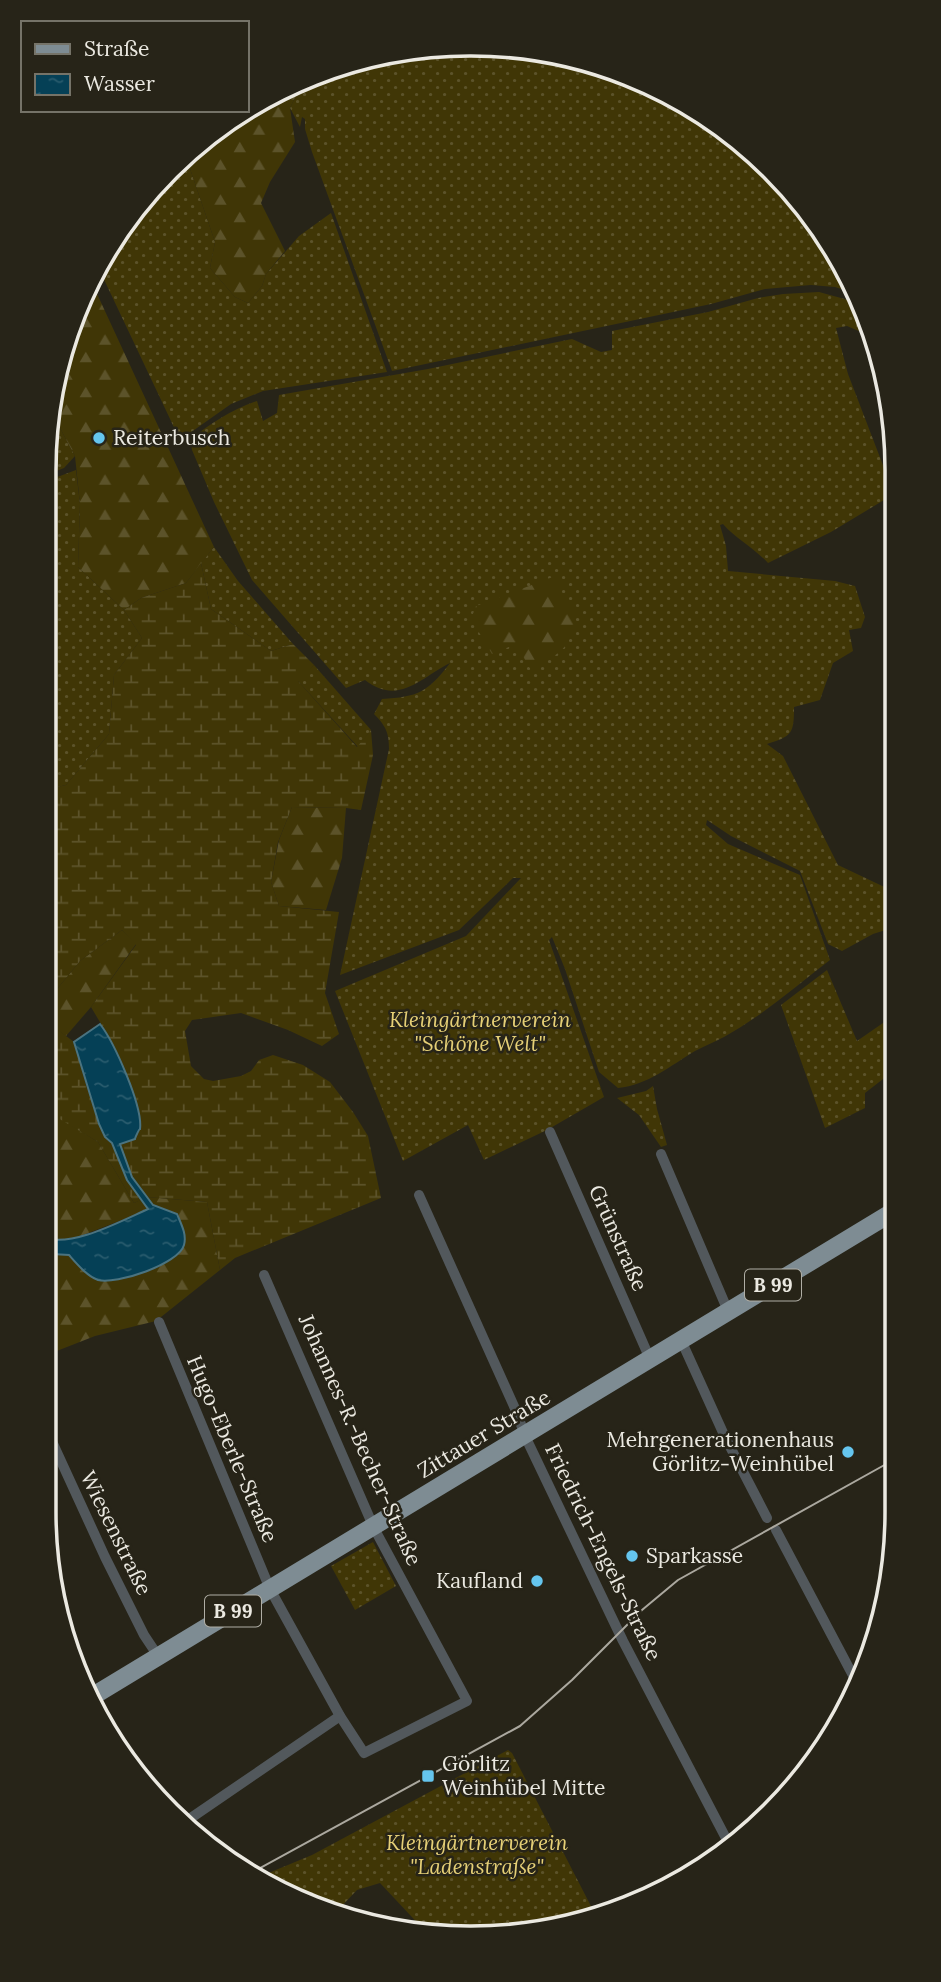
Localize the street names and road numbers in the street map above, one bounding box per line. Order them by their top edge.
street label: Grünstraße [583,1180,654,1295]
road number: B 99 [745,1270,801,1301]
street label: Johannes-R.-Becher-Straße [292,1309,428,1570]
street label: Hugo-Eberle-Straße [181,1351,284,1546]
street label: Zittauer Straße [412,1383,555,1484]
street label: Friedrich-Engels-Straße [539,1439,668,1665]
street label: Wiesenstraße [75,1466,158,1599]
road number: B 99 [205,1596,261,1626]

